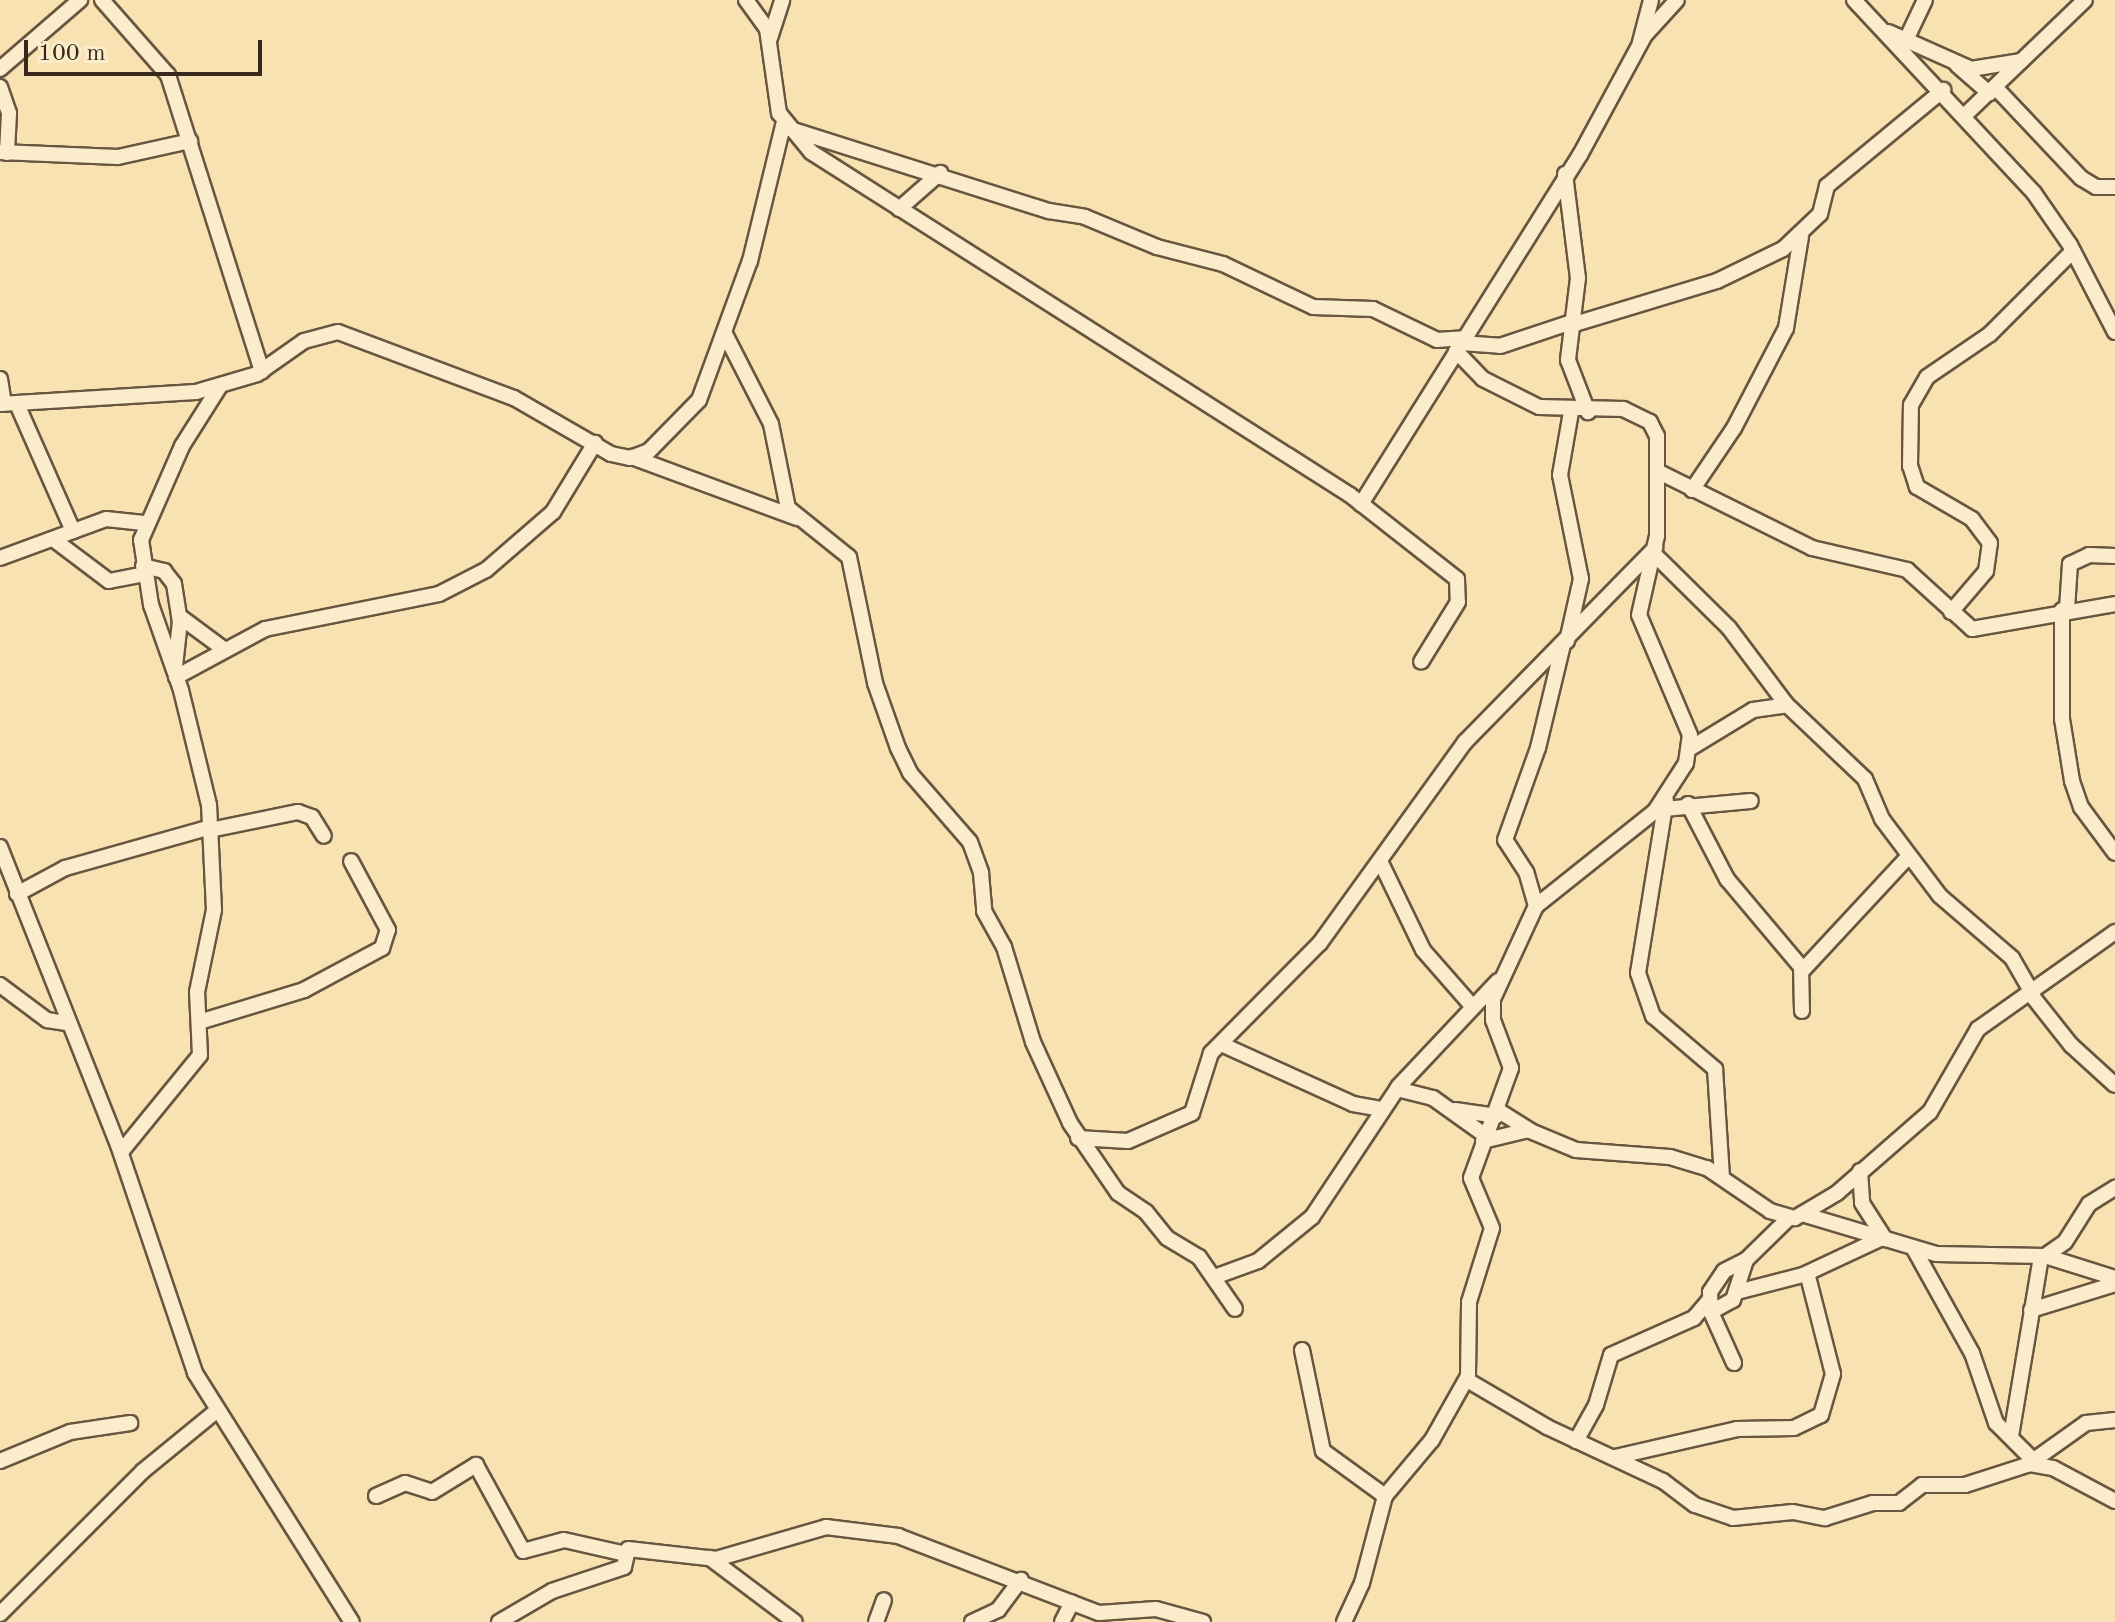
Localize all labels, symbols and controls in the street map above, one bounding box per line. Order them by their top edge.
scale bar [28,24,266,74]
text: 100 m [38,42,106,66]

